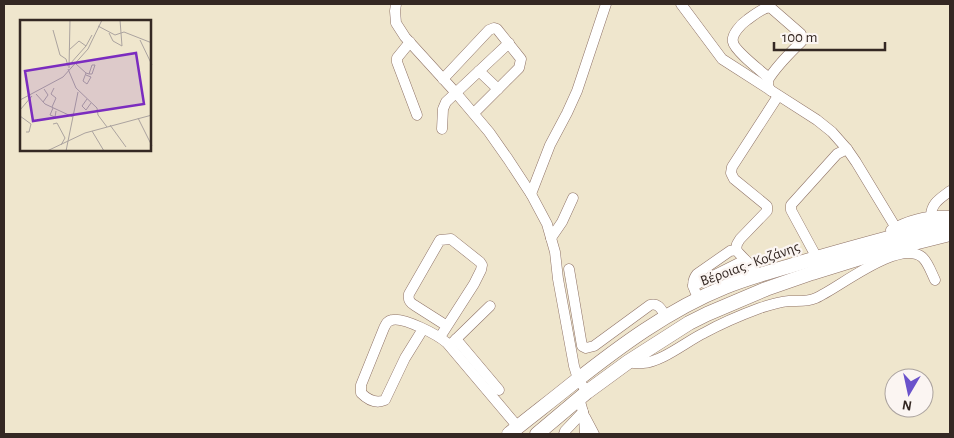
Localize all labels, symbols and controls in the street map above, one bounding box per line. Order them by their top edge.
inset map [20,20,151,151]
scale bar [774,20,885,52]
text: 100 m [782,30,817,45]
street label: Βέροιας - Κοζάνης [698,239,802,289]
north arrow [884,368,934,418]
text: N [901,397,913,413]

